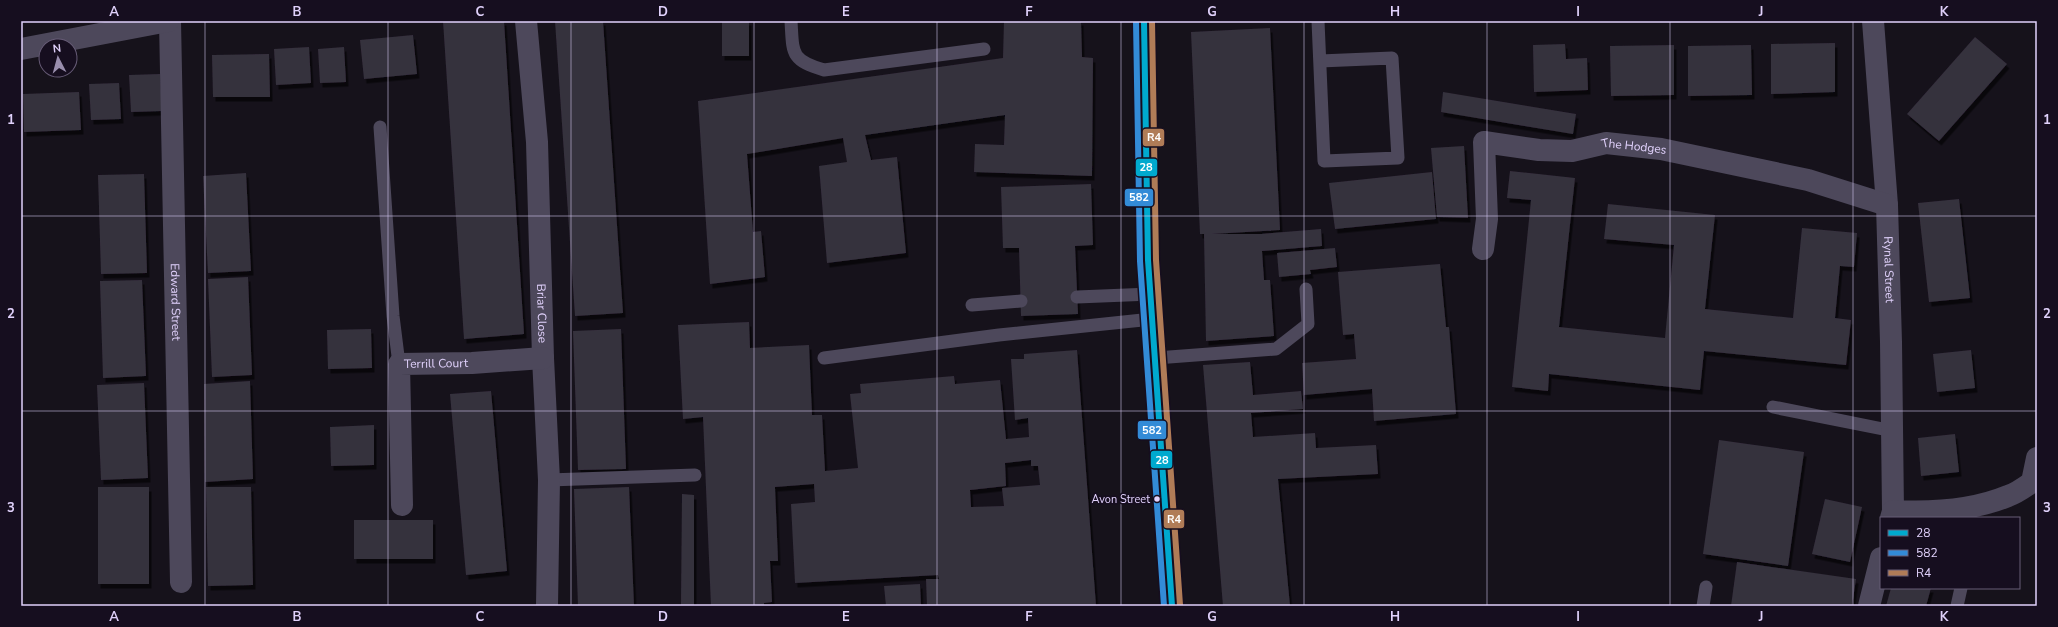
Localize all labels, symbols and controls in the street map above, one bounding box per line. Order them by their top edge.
text: A [109,3,119,21]
text: B [293,3,302,21]
text: C [476,3,485,21]
text: D [658,3,668,21]
text: E [842,3,850,21]
text: F [1025,3,1033,21]
text: G [1207,3,1217,21]
text: H [1390,3,1400,21]
text: I [1576,3,1580,21]
text: J [1758,3,1763,21]
text: K [1940,3,1949,21]
north arrow [38,38,78,78]
text: N [52,41,62,56]
text: 1 [7,111,15,129]
text: 1 [2043,111,2051,129]
line badge: R4 [1142,128,1165,147]
text: R4 [1147,130,1161,145]
street label: The Hodges [1600,134,1668,158]
line badge: 28 [1135,158,1158,177]
text: 28 [1139,160,1153,175]
line badge: 582 [1124,188,1154,207]
text: 582 [1129,190,1149,205]
street label: Rynal Street [1880,236,1898,304]
street label: Edward Street [167,263,184,342]
street label: Briar Close [533,284,551,343]
text: 2 [7,305,15,323]
text: 2 [2043,305,2051,323]
street label: Terrill Court [404,355,469,372]
line badge: 582 [1137,420,1167,440]
text: 582 [1142,423,1162,438]
line badge: 28 [1150,450,1173,469]
text: 28 [1155,453,1169,468]
place label: Avon Street [1091,492,1150,507]
marker: Avon Street [1152,494,1162,504]
text: 3 [7,499,15,517]
text: 3 [2043,499,2051,517]
line badge: R4 [1163,509,1185,529]
text: R4 [1167,512,1181,527]
legend [1880,517,2020,589]
text: 28 [1916,525,1930,541]
text: 582 [1916,545,1938,561]
text: R4 [1916,565,1931,581]
text: A [109,608,119,626]
text: B [293,608,302,626]
text: C [476,608,485,626]
text: D [658,608,668,626]
text: E [842,608,850,626]
text: F [1025,608,1033,626]
text: G [1207,608,1217,626]
text: H [1390,608,1400,626]
text: I [1576,608,1580,626]
text: J [1758,608,1763,626]
text: K [1940,608,1949,626]

